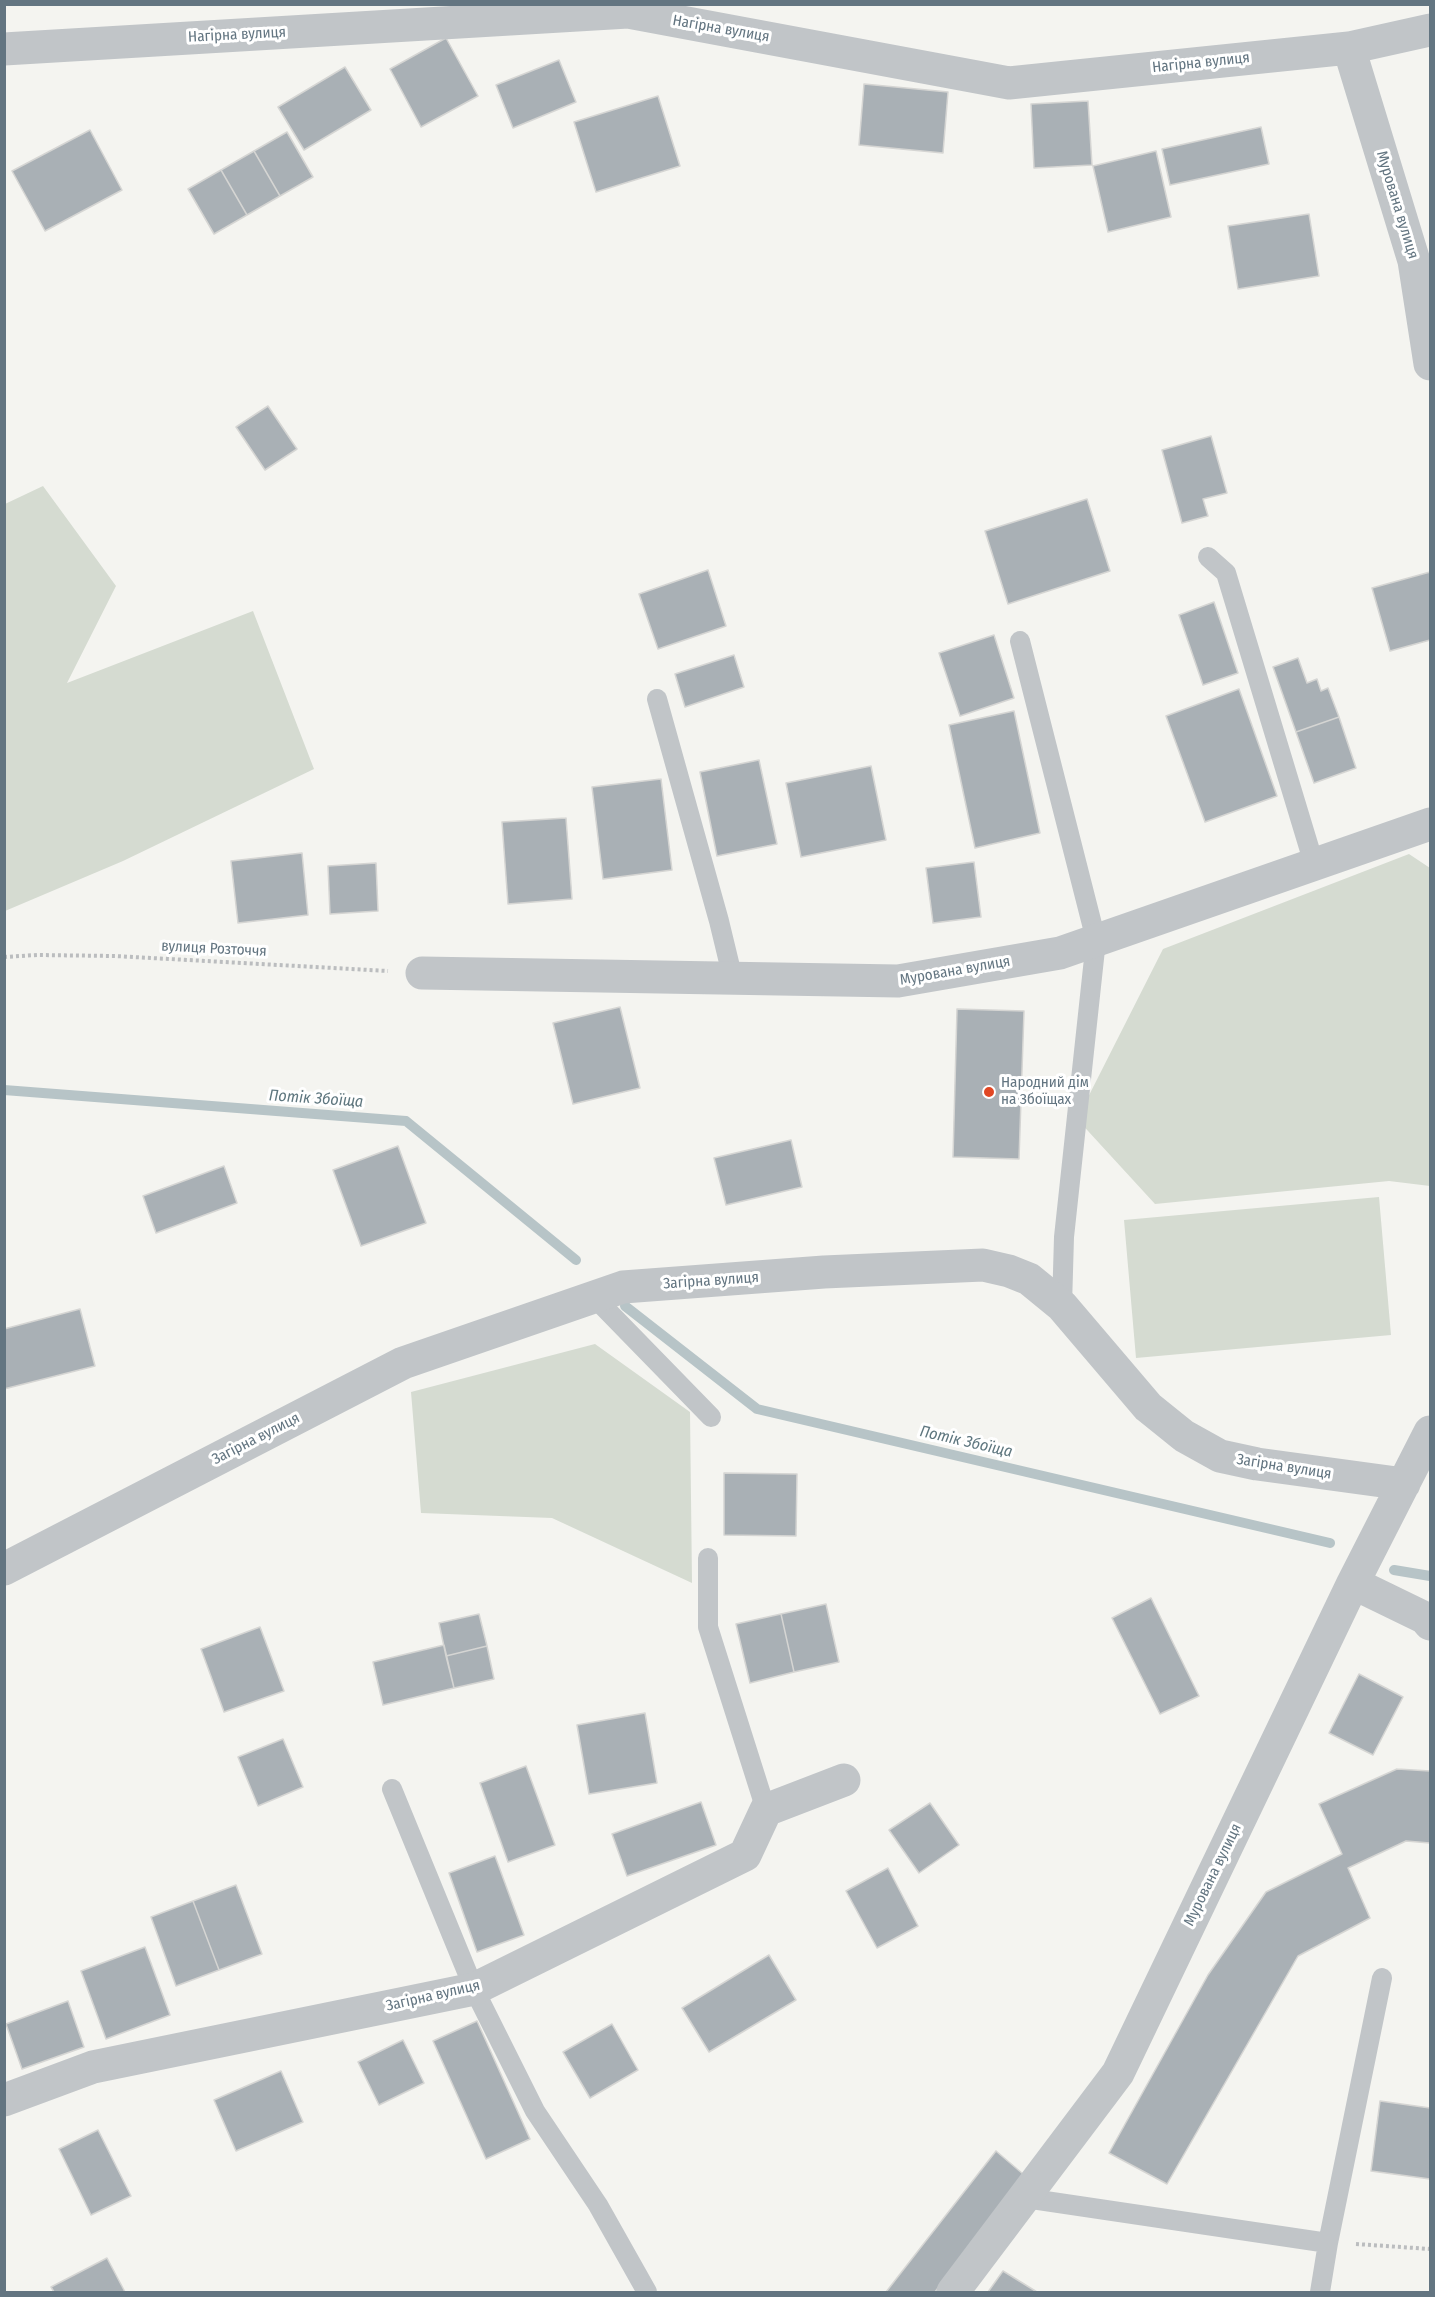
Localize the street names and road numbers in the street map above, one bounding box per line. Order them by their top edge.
street label: Нагірна вулиця [671,12,771,46]
street label: Нагірна вулиця [188,23,286,47]
street label: Нагірна вулиця [1151,49,1251,77]
street label: Мурована вулиця [1372,149,1422,261]
street label: вулиця Розточчя [161,937,267,961]
street label: Мурована вулиця [898,952,1012,990]
street label: Загірна вулиця [663,1269,759,1293]
street label: Загірна вулиця [209,1409,303,1469]
street label: Загірна вулиця [1235,1451,1333,1483]
street label: Мурована вулиця [1180,1821,1246,1929]
street label: Загірна вулиця [384,1976,482,2016]

